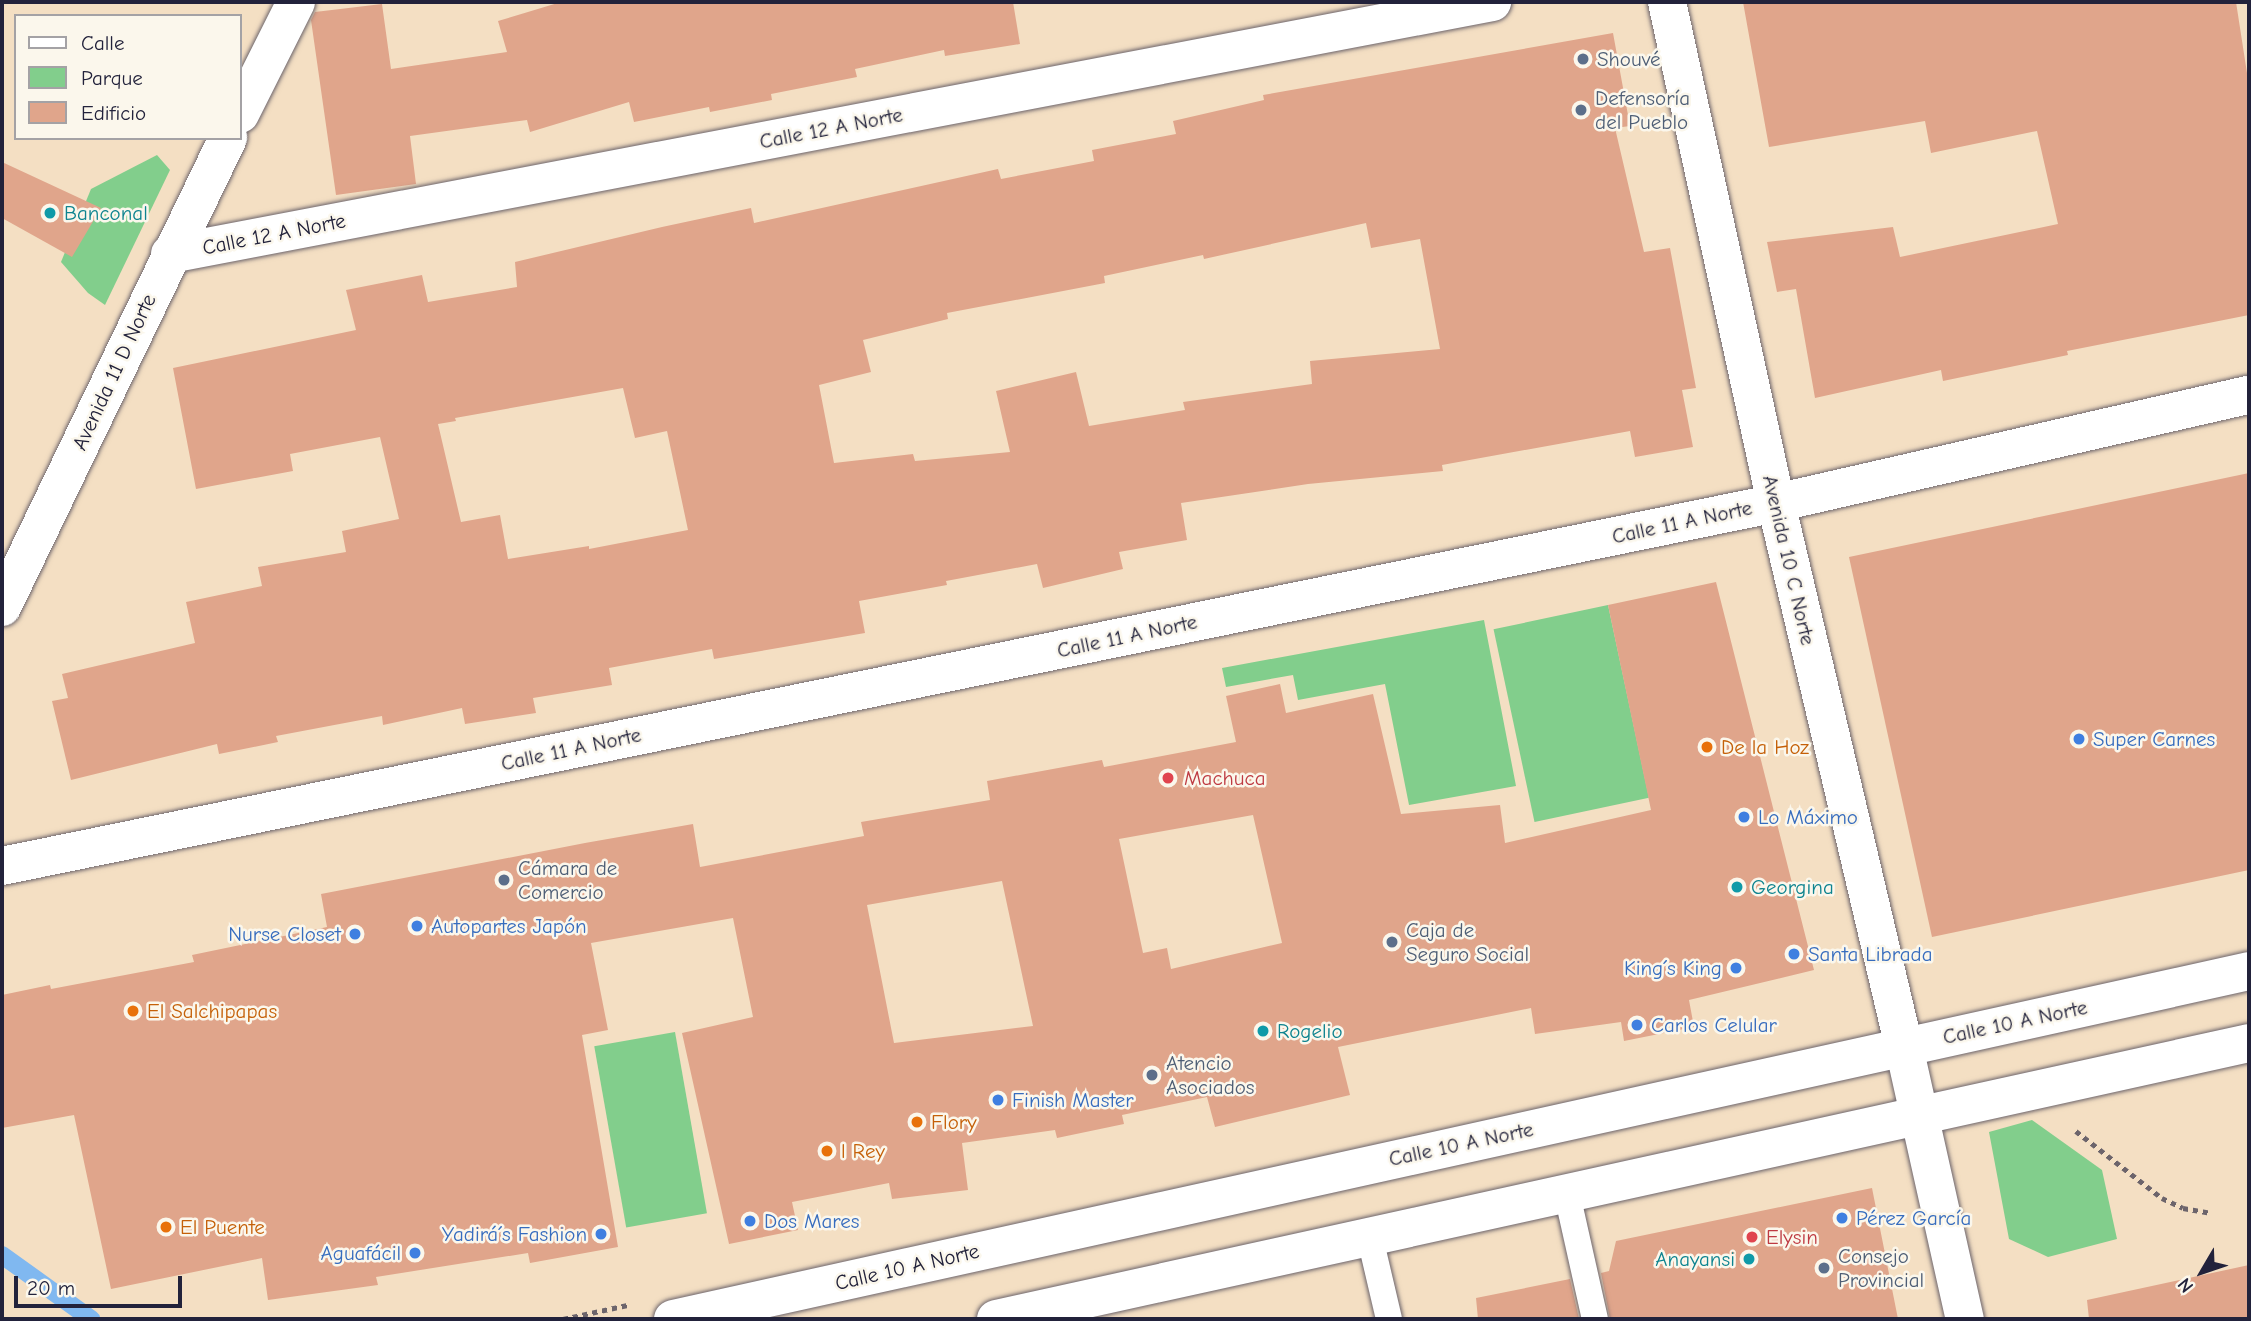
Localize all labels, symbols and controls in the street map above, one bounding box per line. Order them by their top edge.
legend [14,14,242,140]
text: Calle [81,31,124,55]
place label: Shouvé [1597,46,1661,72]
marker: Shouvé [1575,51,1591,67]
text: Parque [81,66,143,90]
place label: Defensoría del Pueblo [1595,85,1690,135]
text: Edificio [81,101,146,125]
street label: Calle 12 A Norte [757,102,905,154]
marker: Defensoría del Pueblo [1573,102,1589,118]
place label: Banconal [64,200,148,226]
marker: Banconal [42,205,58,221]
street label: Calle 12 A Norte [200,208,348,260]
street label: Avenida 11 D Norte [67,290,161,454]
street label: Avenida 10 C Norte [1757,473,1821,647]
street label: Calle 11 A Norte [1610,495,1754,549]
street label: Calle 11 A Norte [1055,609,1199,663]
street label: Calle 11 A Norte [499,722,643,776]
place label: Super Carnes [2093,726,2215,752]
marker: Super Carnes [2071,731,2087,747]
place label: De la Hoz [1721,734,1809,760]
marker: De la Hoz [1699,739,1715,755]
place label: Machuca [1184,765,1266,791]
marker: Machuca [1158,768,1178,788]
place label: Lo Máximo [1758,804,1858,830]
marker: Lo Máximo [1736,809,1752,825]
place label: Cámara de Comercio [518,855,617,905]
marker: Cámara de Comercio [496,872,512,888]
place label: Georgina [1751,874,1834,900]
marker: Georgina [1729,879,1745,895]
place label: Autopartes Japón [431,913,587,939]
place label: Caja de Seguro Social [1406,917,1529,967]
marker: Autopartes Japón [409,918,425,934]
place label: Nurse Closet [228,921,341,947]
marker: Nurse Closet [347,926,363,942]
marker: Caja de Seguro Social [1384,934,1400,950]
place label: Santa Librada [1808,941,1933,967]
marker: Santa Librada [1786,946,1802,962]
place label: King´s King [1624,955,1722,981]
marker: King´s King [1728,960,1744,976]
street label: Calle 10 A Norte [1940,994,2090,1050]
place label: El Salchipapas [147,998,277,1024]
marker: El Salchipapas [125,1003,141,1019]
place label: Carlos Celular [1651,1012,1777,1038]
marker: Carlos Celular [1629,1017,1645,1033]
place label: Rogelio [1277,1018,1342,1044]
marker: Rogelio [1255,1023,1271,1039]
place label: Atencio Asociados [1166,1050,1255,1100]
marker: Atencio Asociados [1144,1067,1160,1083]
place label: Finish Master [1012,1087,1134,1113]
marker: Finish Master [990,1092,1006,1108]
place label: Flory [931,1109,977,1135]
marker: Flory [909,1114,925,1130]
street label: Calle 10 A Norte [1386,1116,1536,1172]
place label: l Rey [841,1138,885,1164]
marker: l Rey [819,1143,835,1159]
place label: Pérez García [1856,1205,1971,1231]
place label: Dos Mares [764,1208,860,1234]
marker: Pérez García [1834,1210,1850,1226]
marker: Dos Mares [742,1213,758,1229]
place label: El Puente [180,1214,265,1240]
marker: El Puente [158,1219,174,1235]
place label: Yadirá´s Fashion [442,1221,587,1247]
place label: Elysin [1766,1224,1818,1250]
marker: Yadirá´s Fashion [593,1226,609,1242]
marker: Elysin [1744,1229,1760,1245]
north arrow [2167,1237,2237,1307]
street label: Calle 10 A Norte [833,1238,981,1296]
place label: Aguafácil [321,1240,401,1266]
place label: Consejo Provincial [1838,1243,1924,1293]
marker: Aguafácil [407,1245,423,1261]
place label: Anayansi [1655,1246,1735,1272]
marker: Anayansi [1741,1251,1757,1267]
marker: Consejo Provincial [1816,1260,1832,1276]
scale bar [18,1262,186,1306]
text: N [2173,1273,2198,1297]
text: 20 m [27,1276,75,1300]

